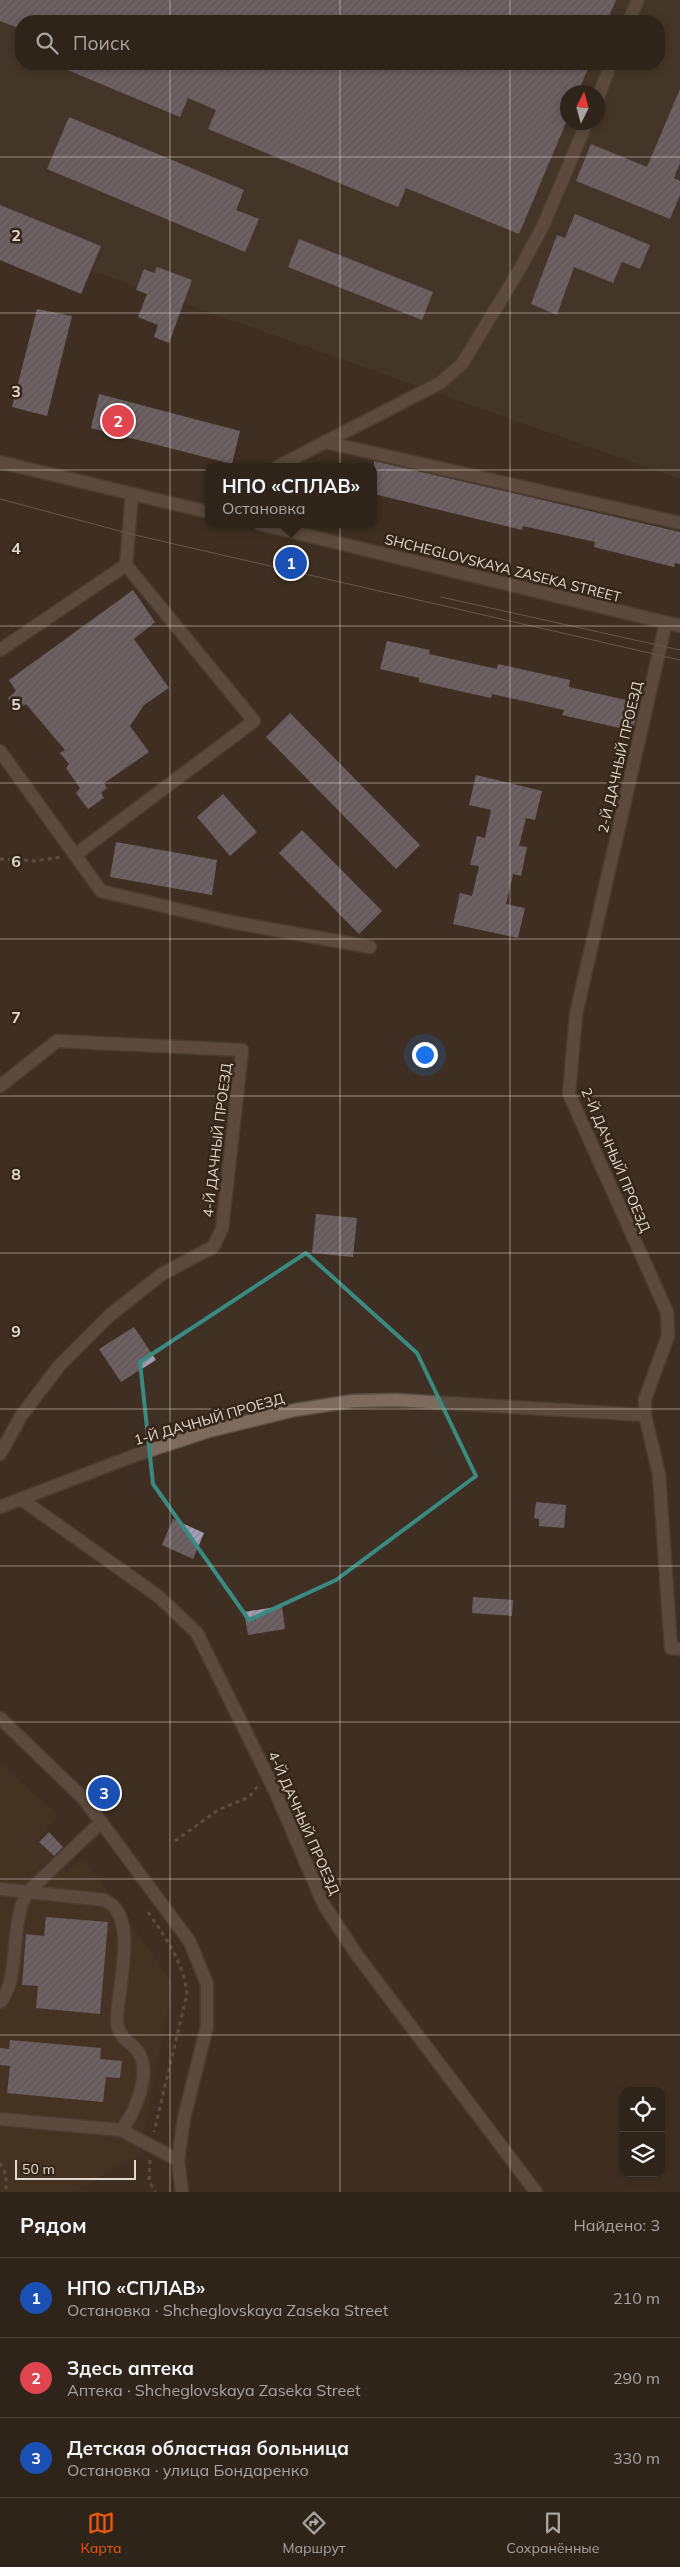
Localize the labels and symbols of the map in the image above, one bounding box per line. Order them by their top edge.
north arrow [560,85,605,130]
text: 2 [11,225,21,245]
text: 3 [11,381,21,401]
pin: 2 [102,402,134,440]
street label: SHCHEGLOVSKAYA ZASEKA STREET [383,530,623,606]
text: 4 [11,538,21,558]
pin: 1 [275,544,307,582]
street label: 2-Й ДАЧНЫЙ ПРОЕЗД [594,679,646,835]
text: 5 [11,694,21,714]
text: 6 [11,851,21,871]
text: 7 [11,1007,21,1027]
your location [412,1042,438,1068]
street label: 4-Й ДАЧНЫЙ ПРОЕЗД [199,1062,235,1218]
street label: 2-Й ДАЧНЫЙ ПРОЕЗД [577,1085,655,1235]
text: 8 [11,1164,21,1184]
text: 9 [11,1321,21,1341]
street label: 1-Й ДАЧНЫЙ ПРОЕЗД [132,1389,286,1449]
street label: 4-Й ДАЧНЫЙ ПРОЕЗД [264,1748,344,1898]
pin: 3 [88,1774,120,1812]
scale bar [15,2157,136,2180]

